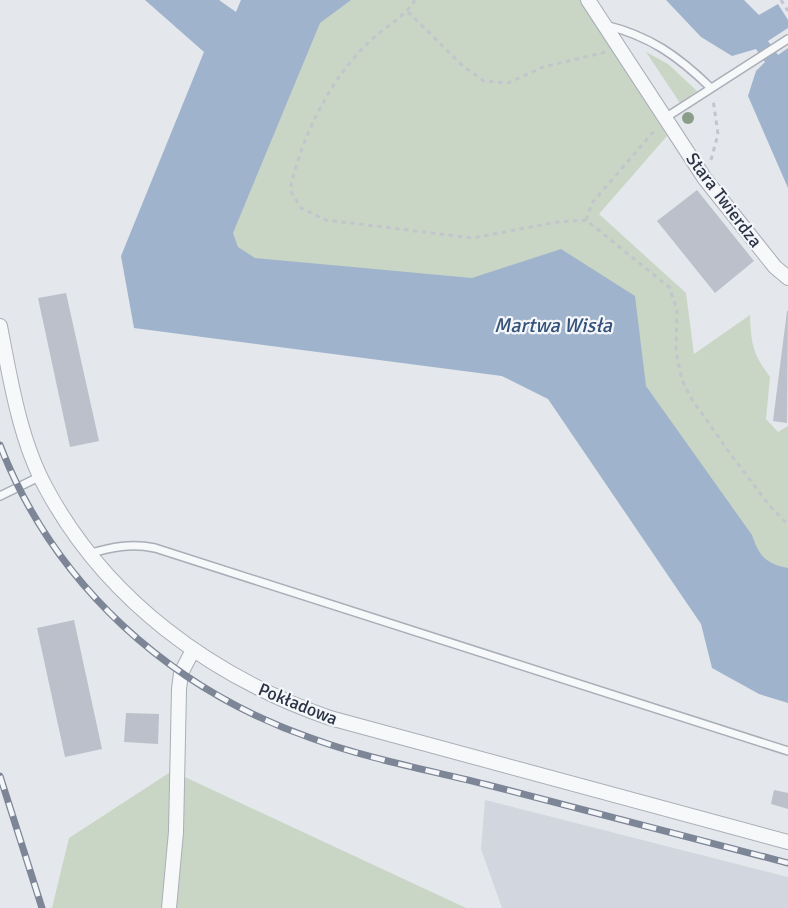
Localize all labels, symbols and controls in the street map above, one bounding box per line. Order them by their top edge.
street label: Stara Twierdza [681,148,767,252]
water label: Martwa Wisła [494,313,613,338]
street label: Pokładowa [255,678,341,730]

